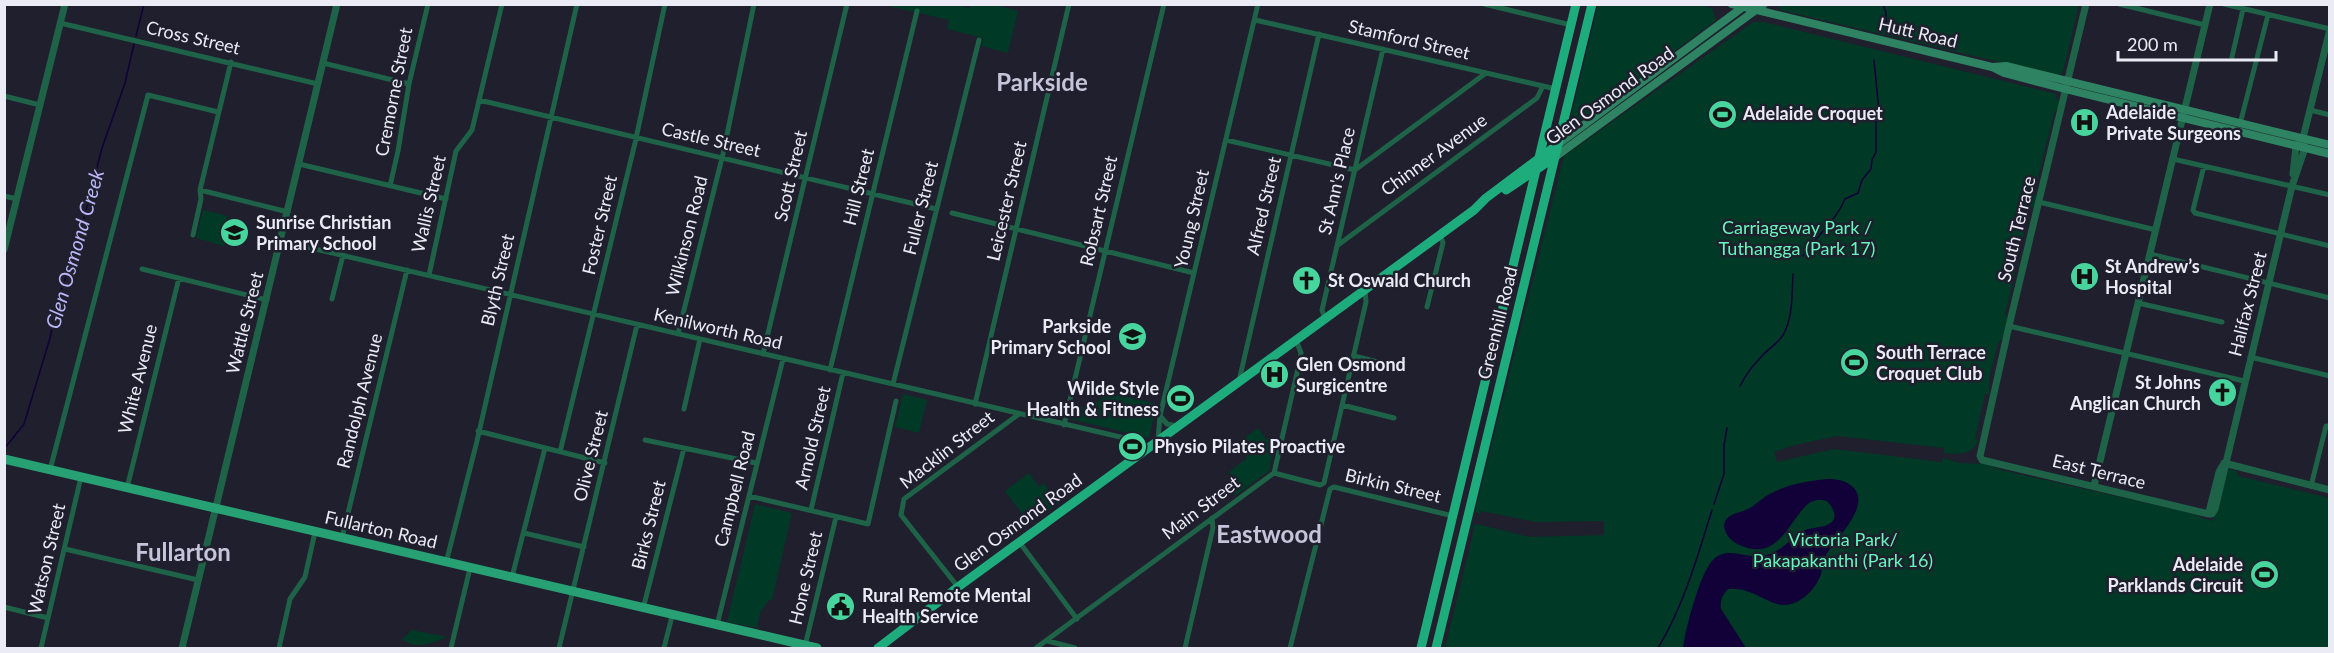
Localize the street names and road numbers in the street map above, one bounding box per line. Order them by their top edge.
street label: Hutt Road [1877,12,1960,52]
street label: Stamford Street [1346,14,1473,64]
street label: Cross Street [144,16,243,59]
street label: Cremorne Street [370,25,416,158]
street label: Glen Osmond Road [1541,41,1678,149]
street label: Chinner Avenue [1376,108,1491,200]
street label: Castle Street [660,117,763,161]
street label: St Ann's Place [1313,125,1359,237]
street label: Scott Street [769,128,811,223]
street label: Leicester Street [982,138,1031,263]
street label: Hill Street [838,146,878,227]
street label: Wallis Street [406,152,450,255]
street label: Robsart Street [1075,153,1122,268]
street label: Alfred Street [1241,154,1285,257]
street label: Fuller Street [898,158,942,257]
street label: Young Street [1169,167,1213,270]
street label: Foster Street [577,172,621,277]
street label: Wilkinson Road [660,173,712,298]
street label: South Terrace [1992,174,2040,284]
street label: Blyth Street [476,231,518,328]
street label: Halifax Street [2223,249,2271,358]
street label: Greenhill Road [1472,264,1522,382]
street label: Wattle Street [221,269,267,376]
street label: Kenilworth Road [652,303,785,353]
street label: White Avenue [113,322,161,436]
street label: Randolph Avenue [332,331,386,471]
street label: Arnold Street [789,383,835,492]
street label: Macklin Street [895,405,998,493]
street label: Olive Street [568,407,612,504]
street label: Campbell Road [709,429,759,549]
street label: East Terrace [2050,449,2148,493]
street label: Birkin Street [1343,463,1444,507]
street label: Glen Osmond Road [949,468,1086,576]
street label: Main Street [1157,470,1244,544]
street label: Birks Street [626,477,670,572]
street label: Watson Street [23,501,70,616]
street label: Fullarton Road [323,505,440,553]
street label: Hone Street [784,528,827,627]

